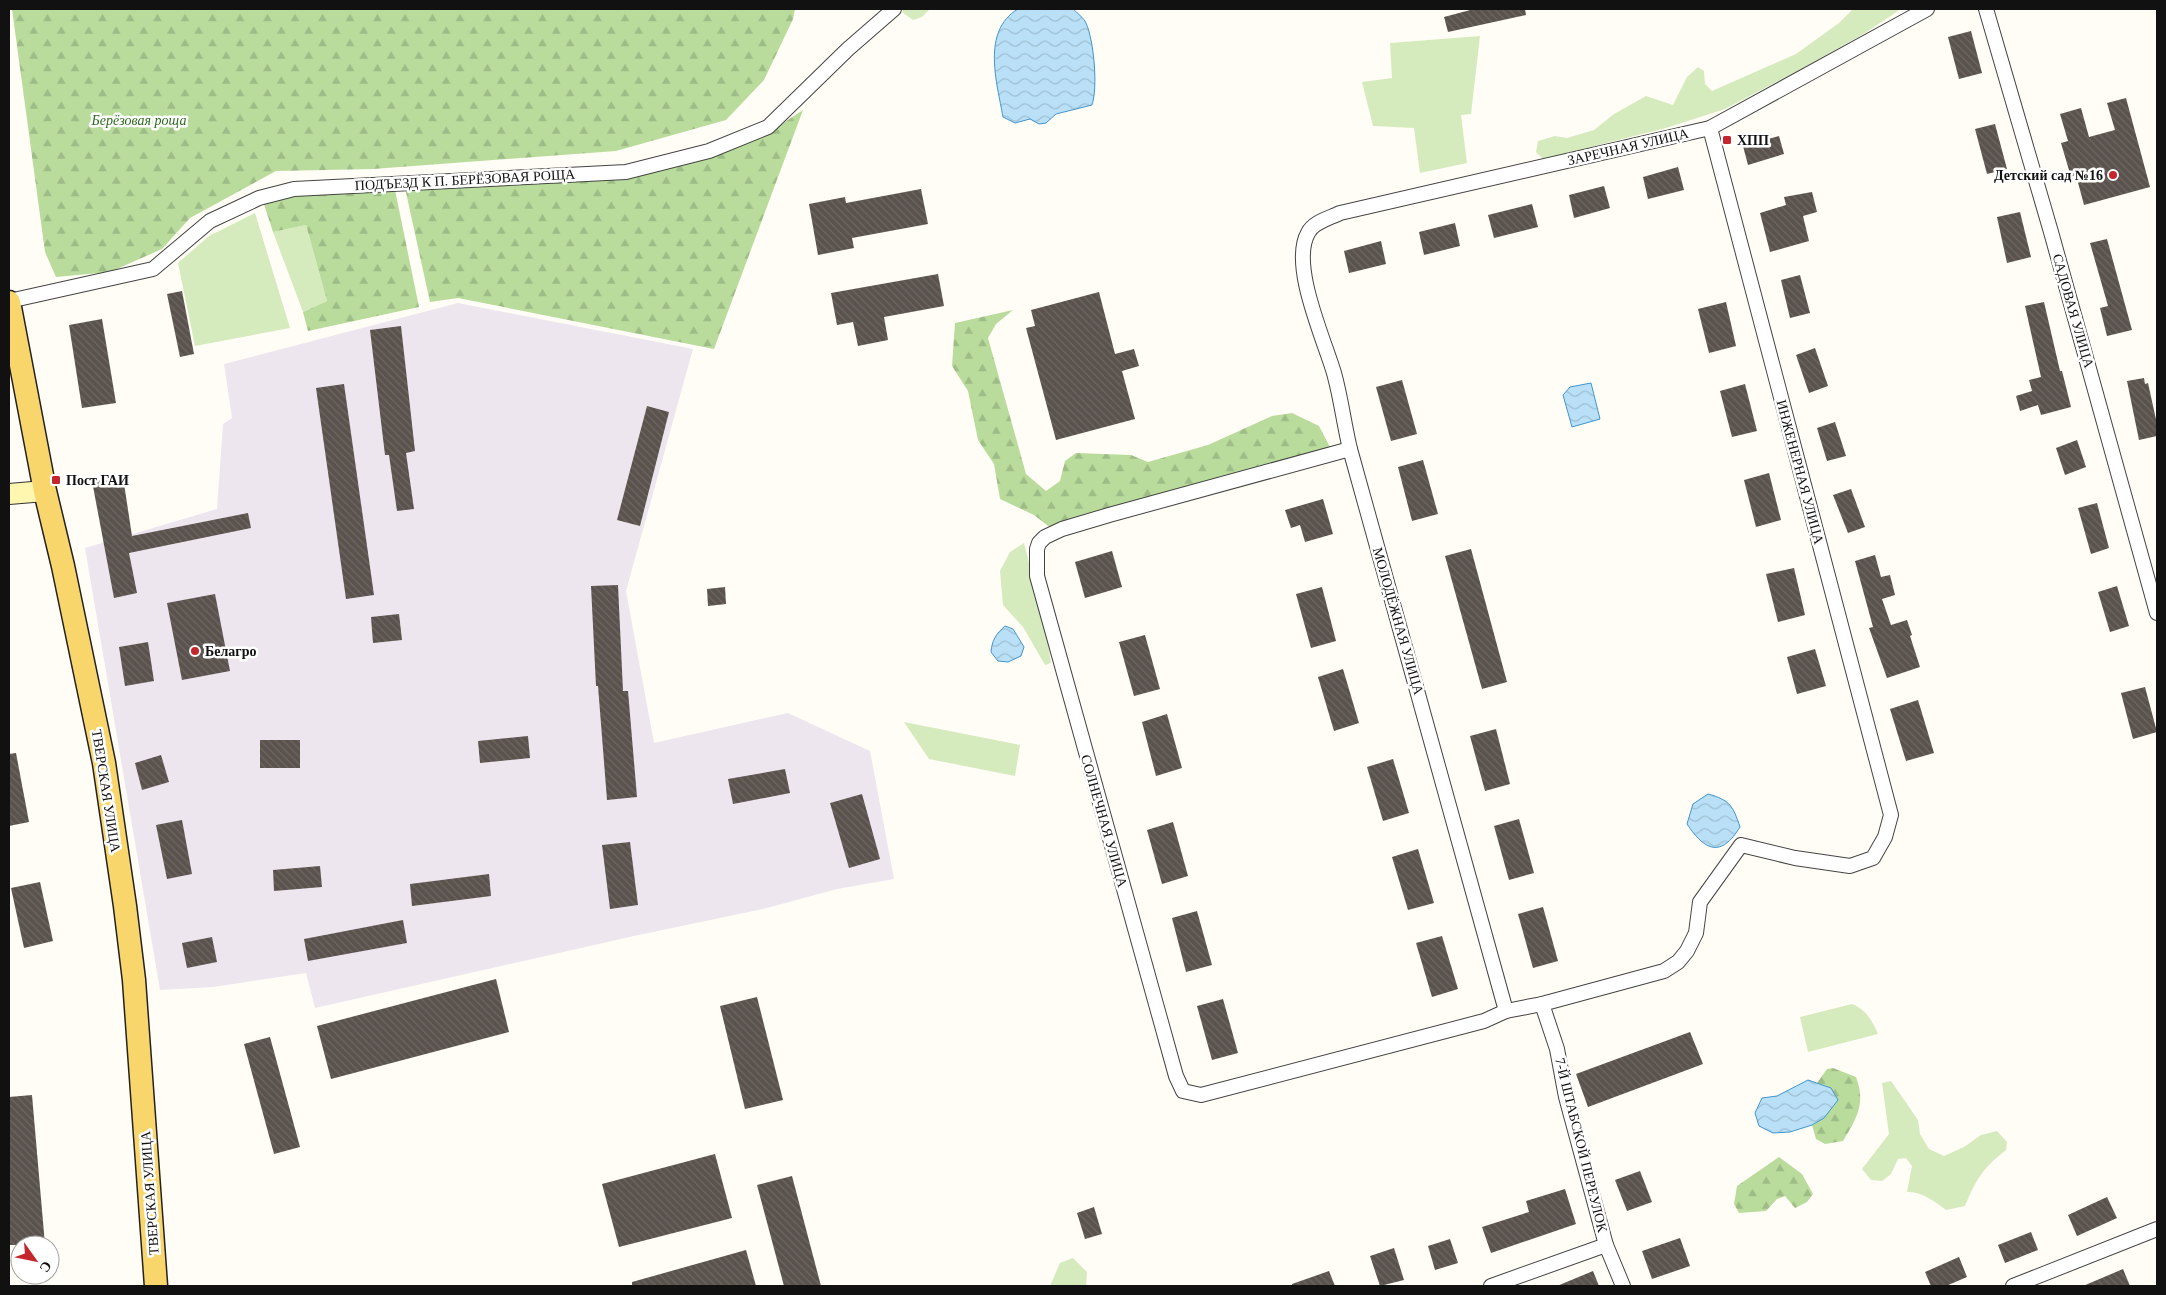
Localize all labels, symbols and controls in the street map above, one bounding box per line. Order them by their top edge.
park label: Берёзовая роща [91,113,186,128]
street label: ЗАРЕЧНАЯ УЛИЦА [1566,126,1691,168]
place label: ХПП [1737,133,1769,148]
marker: ХПП [1721,134,1733,146]
street label: ПОДЪЕЗД К П. БЕРЁЗОВАЯ РОЩА [354,166,576,193]
place label: Детский сад №16 [1994,168,2103,183]
marker: Детский сад №16 [2107,169,2119,181]
street label: САДОВАЯ УЛИЦА [2050,252,2097,371]
street label: ИНЖЕНЕРНАЯ УЛИЦА [1773,398,1827,547]
place label: Пост ГАИ [66,473,129,488]
marker: Пост ГАИ [50,474,62,486]
street label: МОЛОДЁЖНАЯ УЛИЦА [1370,545,1427,697]
place label: Белагро [205,644,256,659]
marker: Белагро [189,645,201,657]
street label: ТВЕРСКАЯ УЛИЦА [89,728,123,854]
street label: СОЛНЕЧНАЯ УЛИЦА [1078,753,1130,890]
street label: 7-Й ШТАБСКОЙ ПЕРЕУЛОК [1552,1056,1611,1235]
street label: ТВЕРСКАЯ УЛИЦА [138,1130,162,1255]
north arrow [10,1235,60,1285]
text: С [36,1258,55,1275]

